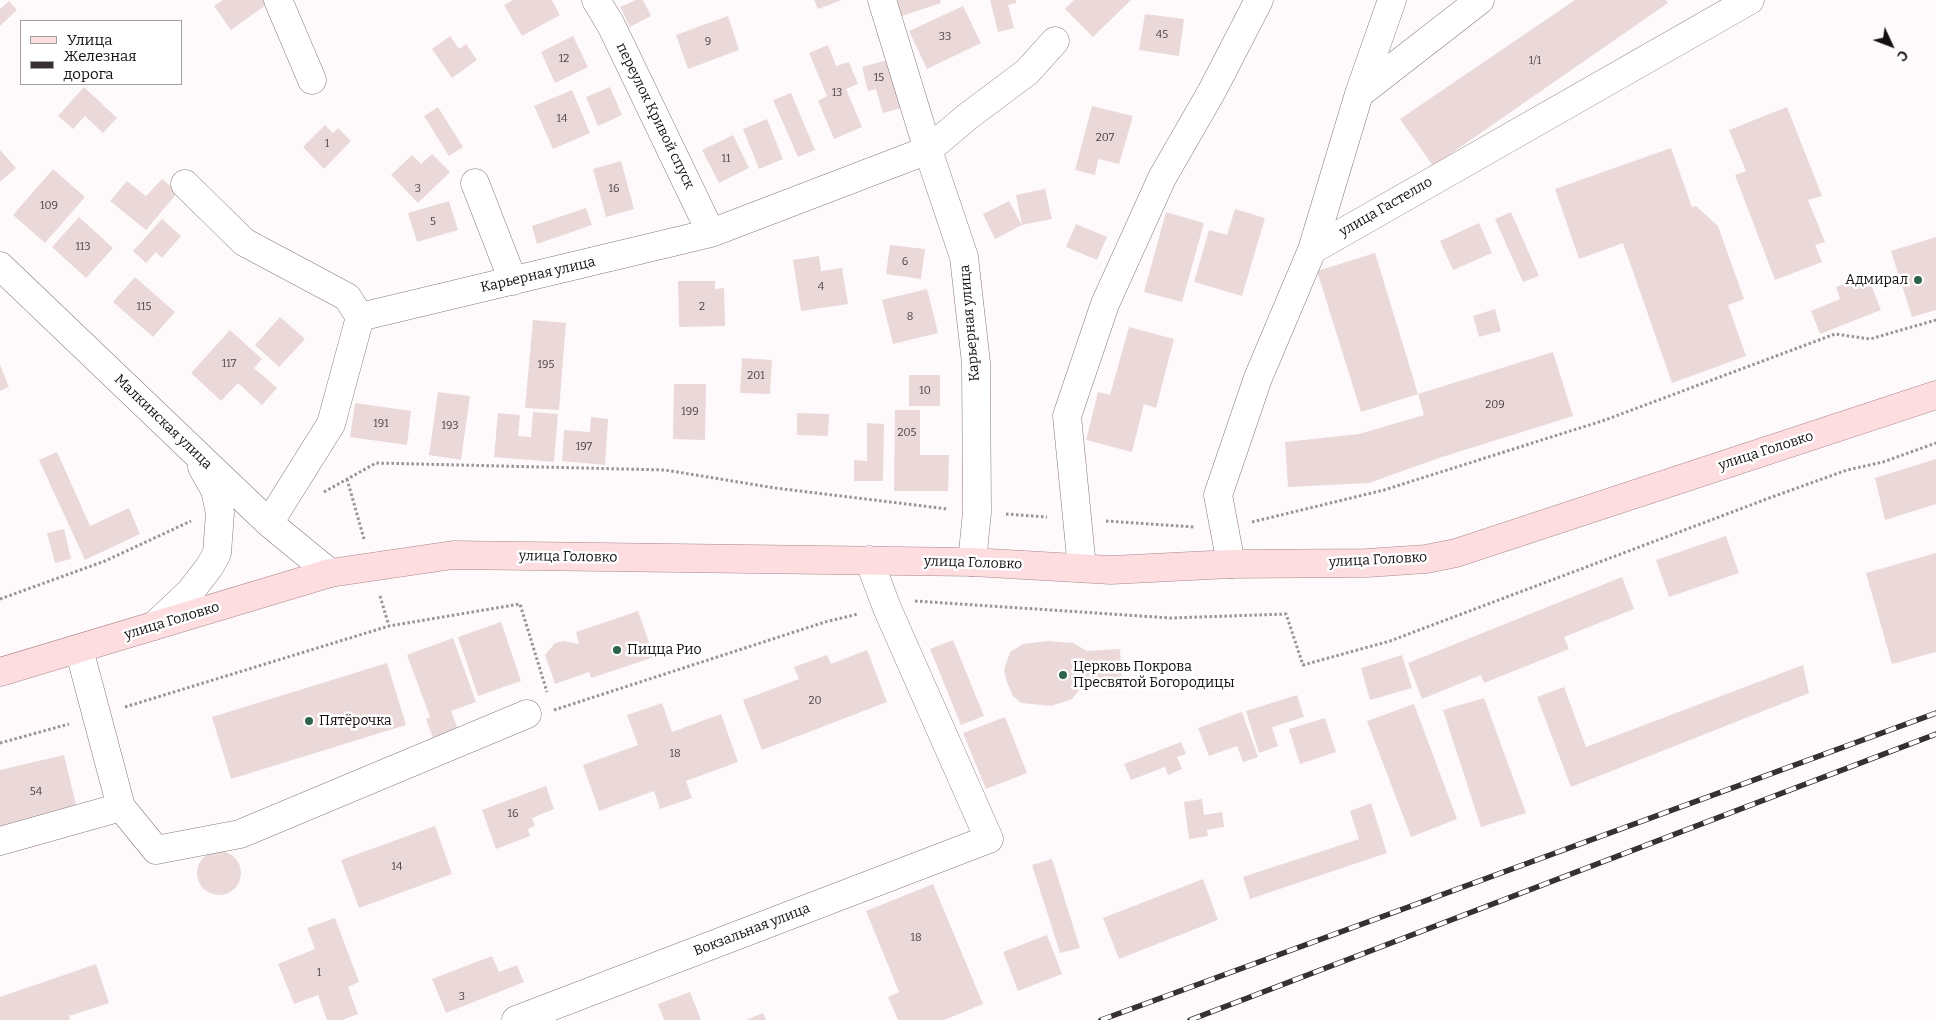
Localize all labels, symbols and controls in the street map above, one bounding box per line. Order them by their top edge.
legend [20,20,182,85]
north arrow [1866,20,1916,70]
house number: 45 [1156,28,1168,42]
house number: 33 [939,30,951,44]
text: Улица [67,31,113,49]
house number: 9 [705,35,711,49]
street label: переулок Кривой спуск [612,40,698,192]
text: Железная дорога [64,47,137,83]
text: С [1893,47,1912,65]
house number: 12 [559,52,569,66]
house number: 1/1 [1529,54,1541,68]
house number: 15 [874,71,884,85]
house number: 13 [832,86,842,100]
house number: 14 [557,112,567,126]
house number: 207 [1096,131,1114,145]
house number: 1 [325,137,329,151]
house number: 11 [722,152,730,166]
street label: улица Гастелло [1336,174,1436,240]
house number: 3 [415,182,421,196]
house number: 16 [609,182,619,196]
house number: 109 [40,199,58,213]
house number: 5 [430,215,436,229]
house number: 113 [75,240,91,254]
street label: Карьерная улица [479,254,597,296]
house number: 6 [902,255,908,269]
street label: Карьерная улица [957,264,983,382]
place label: Адмирал [1845,272,1908,288]
marker: Адмирал [1912,274,1924,286]
house number: 4 [818,280,824,294]
house number: 115 [137,300,151,314]
house number: 2 [699,300,705,314]
house number: 8 [907,310,913,324]
house number: 117 [222,357,236,371]
house number: 195 [538,358,554,372]
house number: 201 [747,369,765,383]
street label: Малкинская улица [111,371,215,473]
house number: 10 [919,384,931,398]
house number: 209 [1485,398,1505,412]
house number: 199 [681,405,699,419]
house number: 191 [373,417,389,431]
house number: 193 [442,419,458,433]
house number: 205 [898,426,916,440]
street label: улица Головко [1717,428,1815,474]
house number: 197 [576,440,592,454]
street label: улица Головко [519,548,617,566]
street label: улица Головко [1328,549,1428,571]
street label: улица Головко [923,553,1023,573]
street label: улица Головко [122,599,222,643]
place label: Пицца Рио [627,642,702,658]
marker: Пицца Рио [611,644,623,656]
place label: Церковь Покрова Пресвятой Богородицы [1073,659,1235,692]
marker: Церковь Покрова Пресвятой Богородицы [1057,669,1069,681]
house number: 20 [808,694,822,708]
place label: Пятёрочка [319,713,392,729]
marker: Пятёрочка [303,715,315,727]
house number: 18 [669,747,681,761]
house number: 54 [30,785,42,799]
house number: 16 [508,807,518,821]
house number: 14 [392,860,402,874]
street label: Вокзальная улица [691,900,813,960]
house number: 18 [910,931,922,945]
house number: 1 [317,966,321,980]
house number: 3 [459,990,465,1004]

